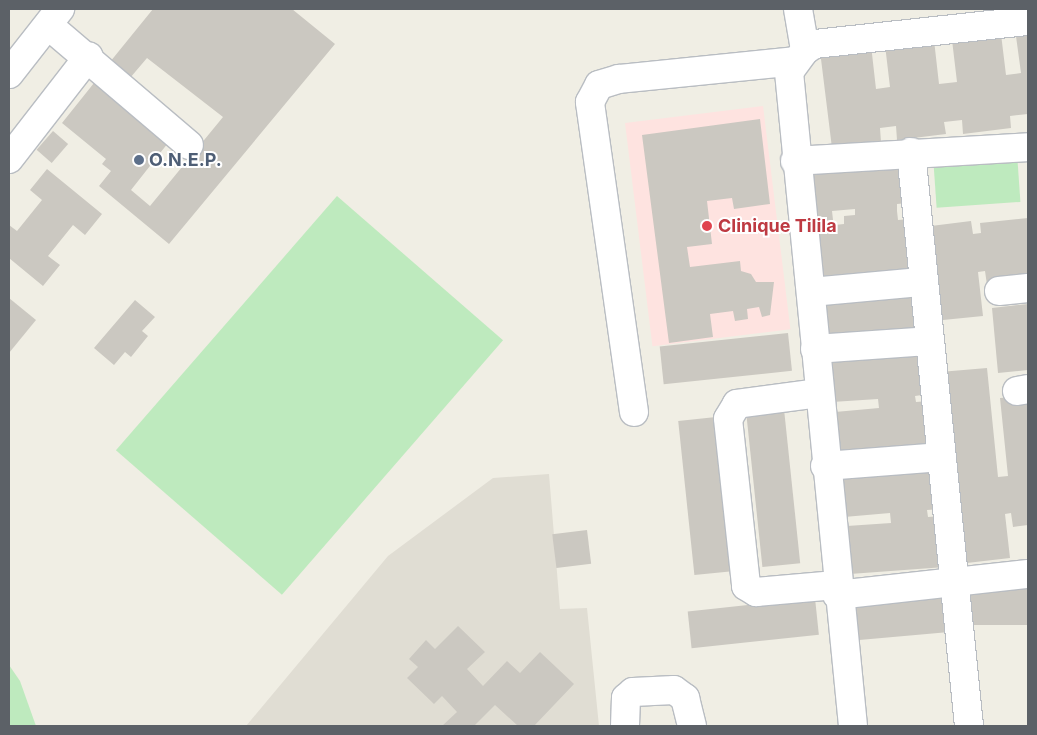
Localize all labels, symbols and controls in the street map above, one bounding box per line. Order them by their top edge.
place label: O.N.E.P. [149,149,222,171]
marker: O.N.E.P. [133,154,145,166]
place label: Clinique Tilila [718,215,837,237]
marker: Clinique Tilila [700,219,714,233]

